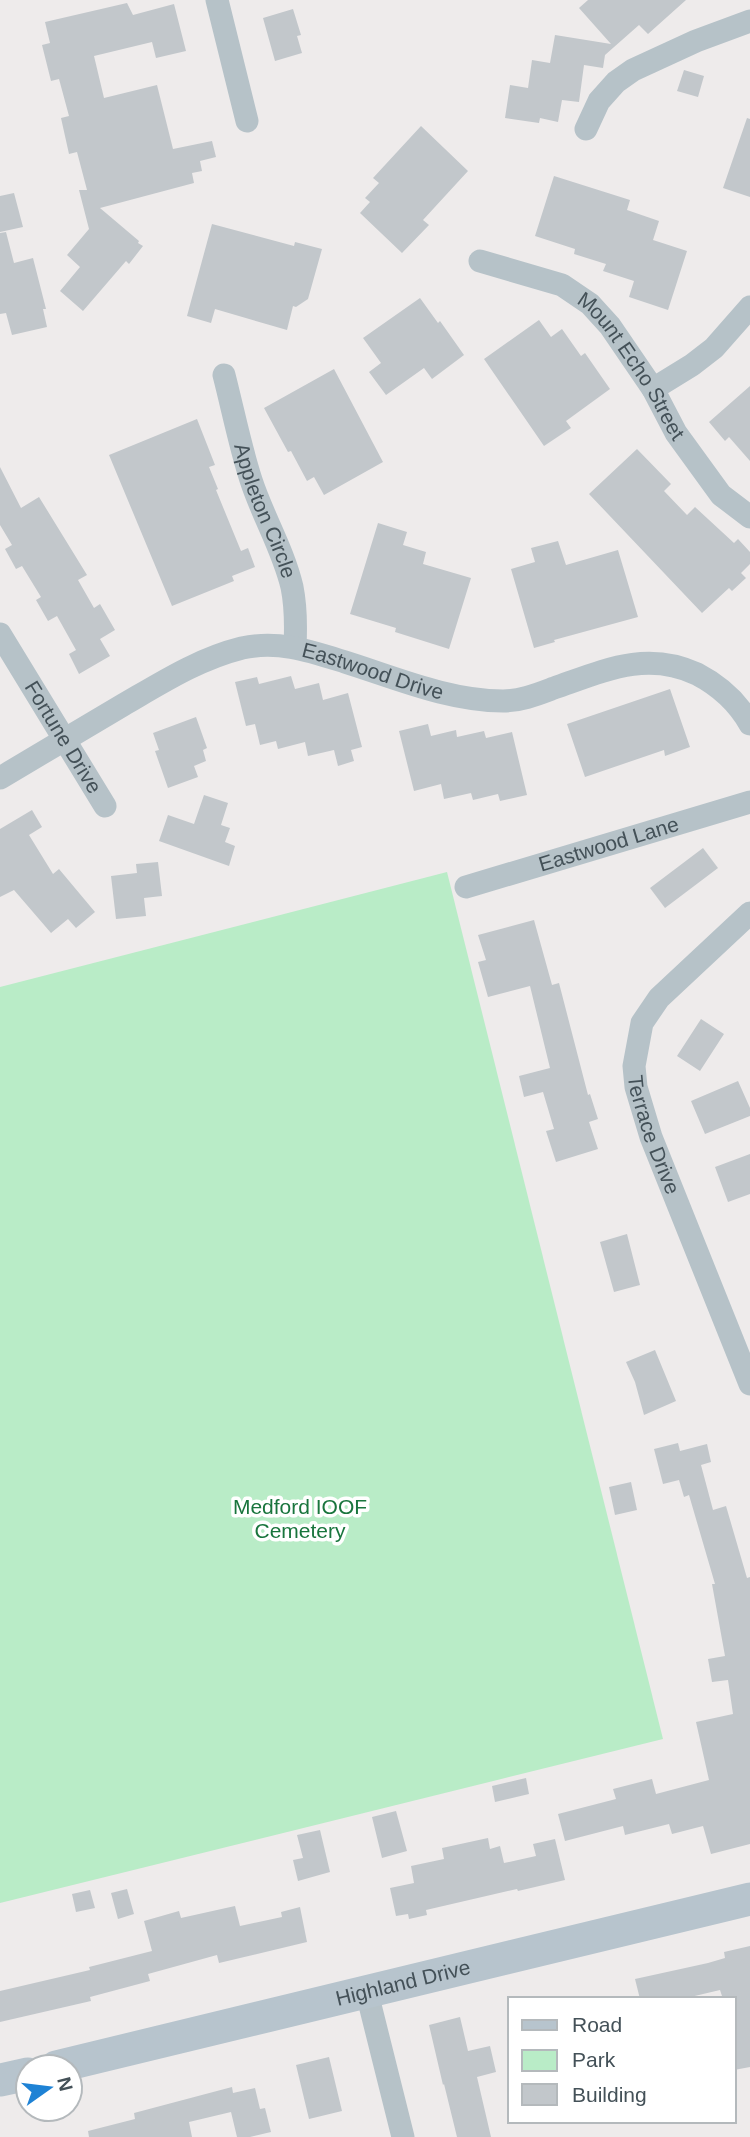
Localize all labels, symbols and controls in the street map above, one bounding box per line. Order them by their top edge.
street label: Mount Echo Street [574,287,689,445]
street label: Appleton Circle [230,441,301,581]
street label: Eastwood Drive [300,638,446,704]
street label: Fortune Drive [20,677,106,797]
street label: Eastwood Lane [536,812,681,876]
street label: Terrace Drive [624,1074,685,1197]
park label: Medford IOOF Cemetery [233,1495,367,1542]
street label: Highland Drive [333,1955,473,2010]
legend [508,1997,736,2123]
text: Road [572,2013,622,2036]
text: Park [572,2048,616,2071]
north arrow [14,2053,84,2123]
text: N [53,2075,77,2093]
text: Building [572,2083,647,2106]

